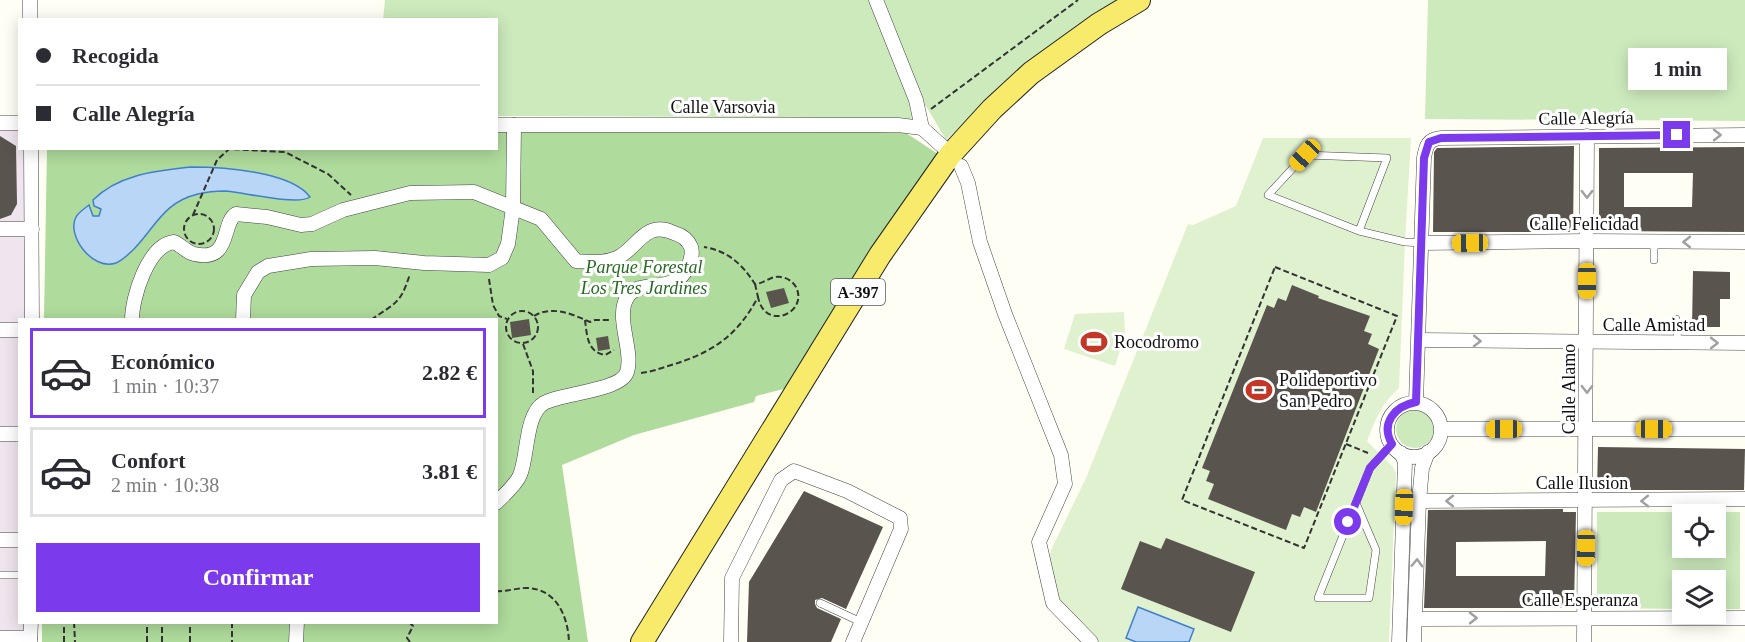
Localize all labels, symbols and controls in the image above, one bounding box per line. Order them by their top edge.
text: Recogida [72,43,159,68]
callout: 1 min [1628,48,1726,90]
text: 1 min [1653,58,1702,80]
street label: Calle Varsovia [670,97,776,117]
text: Calle Alegría [72,101,195,126]
street label: Calle Alegría [1538,107,1634,129]
route end [1663,121,1690,148]
one-way arrow [1712,129,1721,141]
car [1286,136,1324,174]
one-way arrow [1581,190,1593,199]
street label: Calle Felicidad [1529,214,1639,234]
car [1452,234,1488,252]
one-way arrow [1682,235,1691,248]
park label: Parque Forestal Los Tres Jardines [580,257,707,298]
car [1578,263,1596,299]
road number: A-397 [831,279,885,305]
street label: Calle Amistad [1603,315,1705,335]
sports icon: Rocodromo [1079,327,1109,357]
place label: Rocodromo [1114,332,1199,352]
one-way arrow [1473,335,1482,347]
one-way arrow [1710,337,1719,349]
street label: Calle Alamo [1559,344,1579,434]
icon: car [39,346,93,400]
text: Económico [111,349,215,374]
text: 2.82 € [422,360,477,385]
place label: Polideportivo San Pedro [1279,370,1377,411]
text: 1 min · 10:37 [111,375,219,397]
sports icon: Polideportivo San Pedro [1244,375,1274,405]
one-way arrow [1581,385,1593,394]
car [1486,420,1522,438]
car [1636,420,1672,438]
icon: car [39,445,93,499]
text: Confort [111,448,186,473]
text: 3.81 € [422,459,477,484]
street label: Calle Ilusion [1536,473,1628,493]
text: 2 min · 10:38 [111,474,219,496]
car [1394,489,1414,525]
one-way arrow [1640,494,1649,507]
one-way arrow [1445,495,1454,507]
map controls [1672,504,1726,624]
button: locate [1672,504,1726,558]
route start [1334,508,1361,535]
car [1577,530,1595,566]
button: Confirmar [36,543,480,612]
one-way arrow [1410,558,1423,567]
button: layers [1672,570,1726,624]
street label: Calle Esperanza [1522,590,1638,610]
one-way arrow [1469,612,1478,625]

